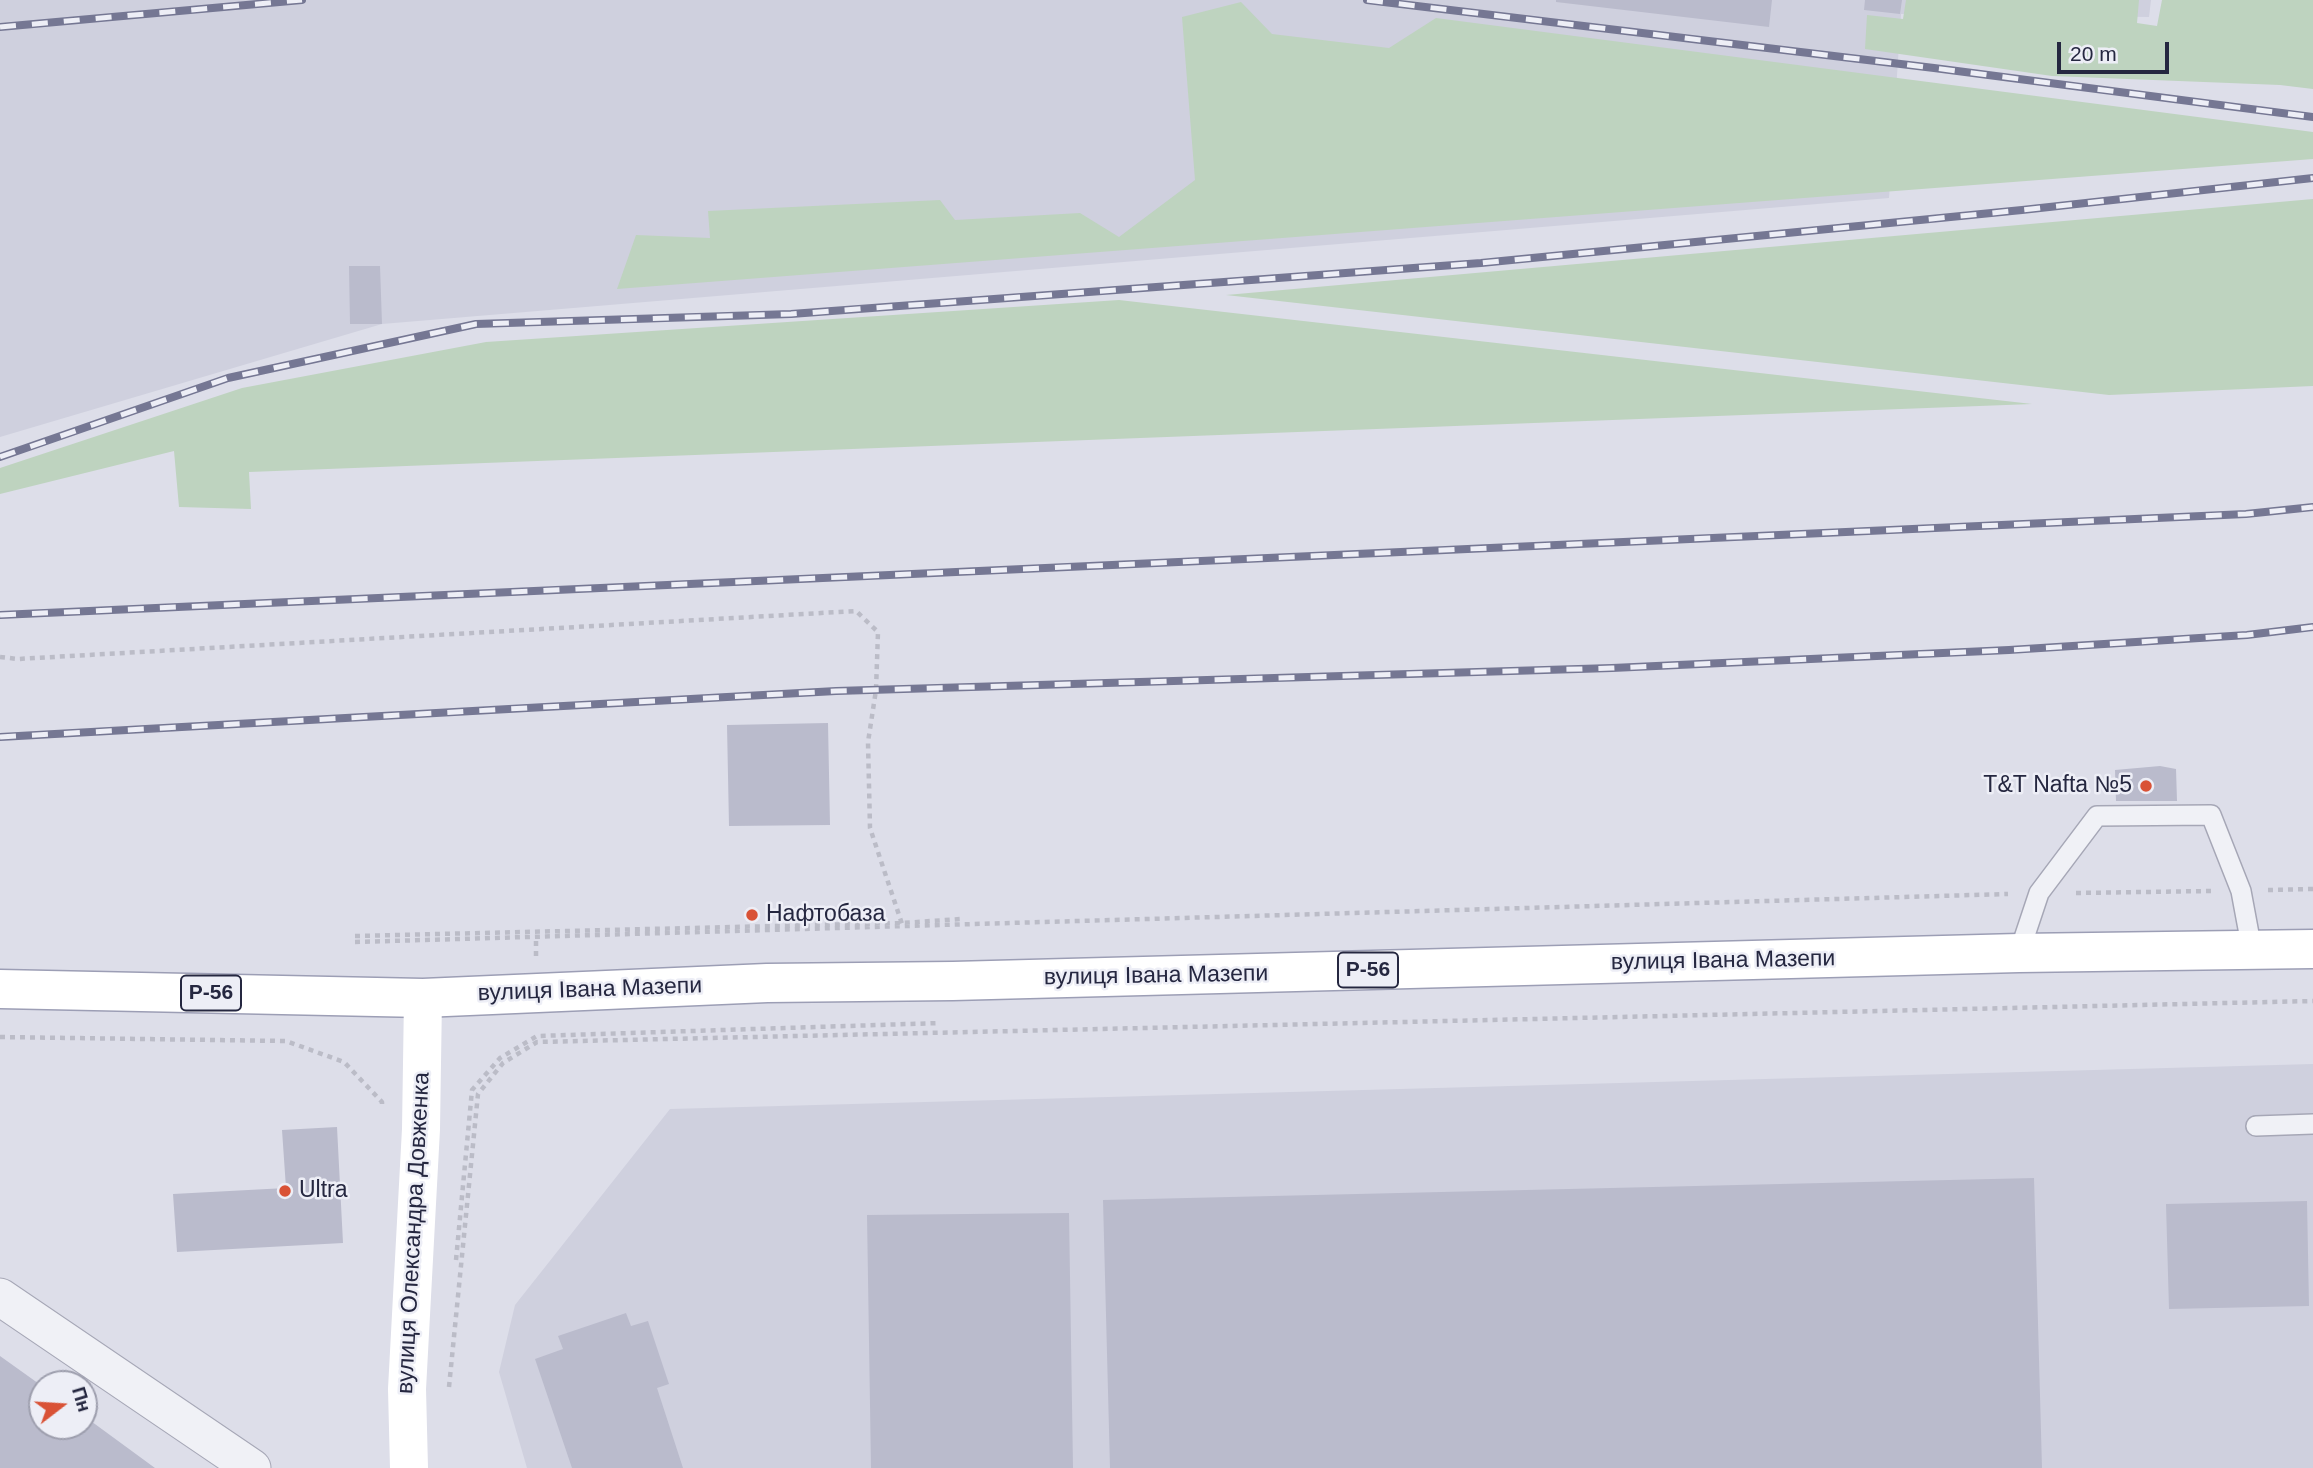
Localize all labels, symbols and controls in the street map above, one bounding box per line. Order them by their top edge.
scale bar [2061,28,2173,72]
text: 20 m [2070,42,2117,65]
place label: Т&T Nafta №5 [1983,772,2132,800]
marker: Т&T Nafta №5 [2138,778,2154,794]
place label: Нафтобаза [766,901,885,929]
marker: Нафтобаза [744,907,760,923]
street label: вулиця Івана Мазепи [1611,945,1835,977]
road number: Р-56 [1338,953,1398,988]
street label: вулиця Івана Мазепи [1044,960,1268,992]
street label: вулиця Івана Мазепи [477,972,703,1008]
road number: Р-56 [181,976,241,1010]
street label: вулиця Олександра Довженка [392,1071,436,1395]
place label: Ultra [299,1177,348,1205]
marker: Ultra [277,1183,293,1199]
north arrow [28,1370,98,1440]
text: Пн [68,1384,95,1414]

